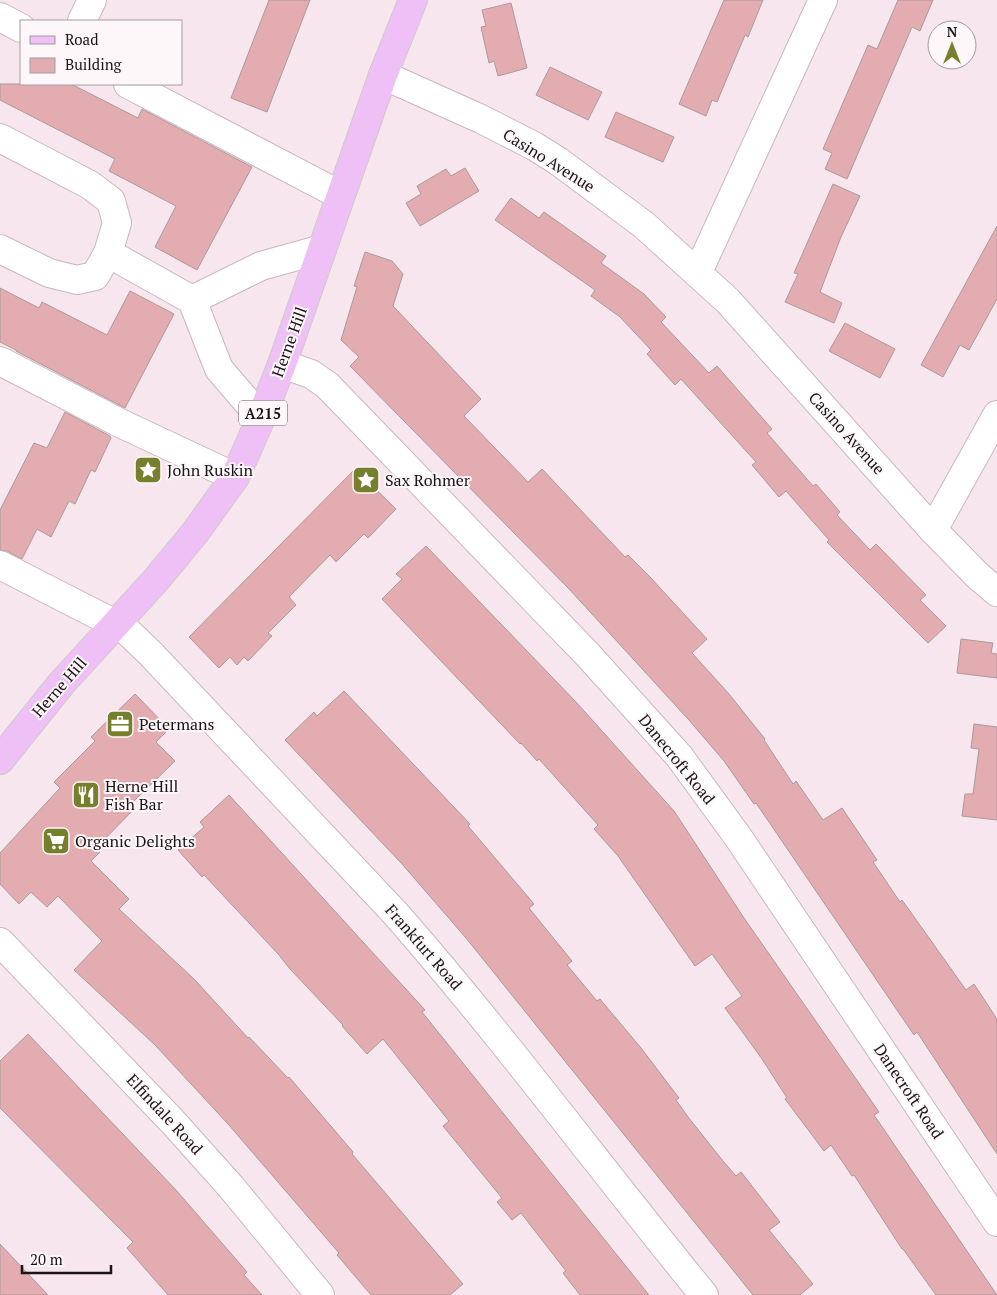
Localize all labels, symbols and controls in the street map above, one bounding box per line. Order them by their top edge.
legend [20,20,182,85]
north arrow [927,20,977,70]
text: N [947,22,958,41]
text: Road [65,29,98,49]
text: Building [65,54,123,74]
street label: Casino Avenue [499,123,599,197]
street label: Herne Hill [266,304,312,380]
street label: Casino Avenue [804,387,890,479]
road number: A215 [239,400,287,426]
place icon: John Ruskin [133,455,163,485]
place label: John Ruskin [167,459,253,481]
place icon: Sax Rohmer [351,465,381,495]
place label: Sax Rohmer [385,469,471,491]
street label: Herne Hill [27,652,91,722]
office icon: Petermans [105,709,135,739]
street label: Danecroft Road [634,709,720,809]
place label: Petermans [139,713,215,735]
place label: Herne Hill Fish Bar [105,775,179,815]
restaurant icon: Herne Hill Fish Bar [71,780,101,810]
supermarket icon: Organic Delights [41,826,71,856]
place label: Organic Delights [75,830,195,852]
street label: Frankfurt Road [381,899,467,995]
street label: Danecroft Road [869,1039,949,1143]
street label: Elfindale Road [122,1069,208,1159]
scale bar [22,1242,111,1274]
text: 20 m [30,1249,63,1269]

